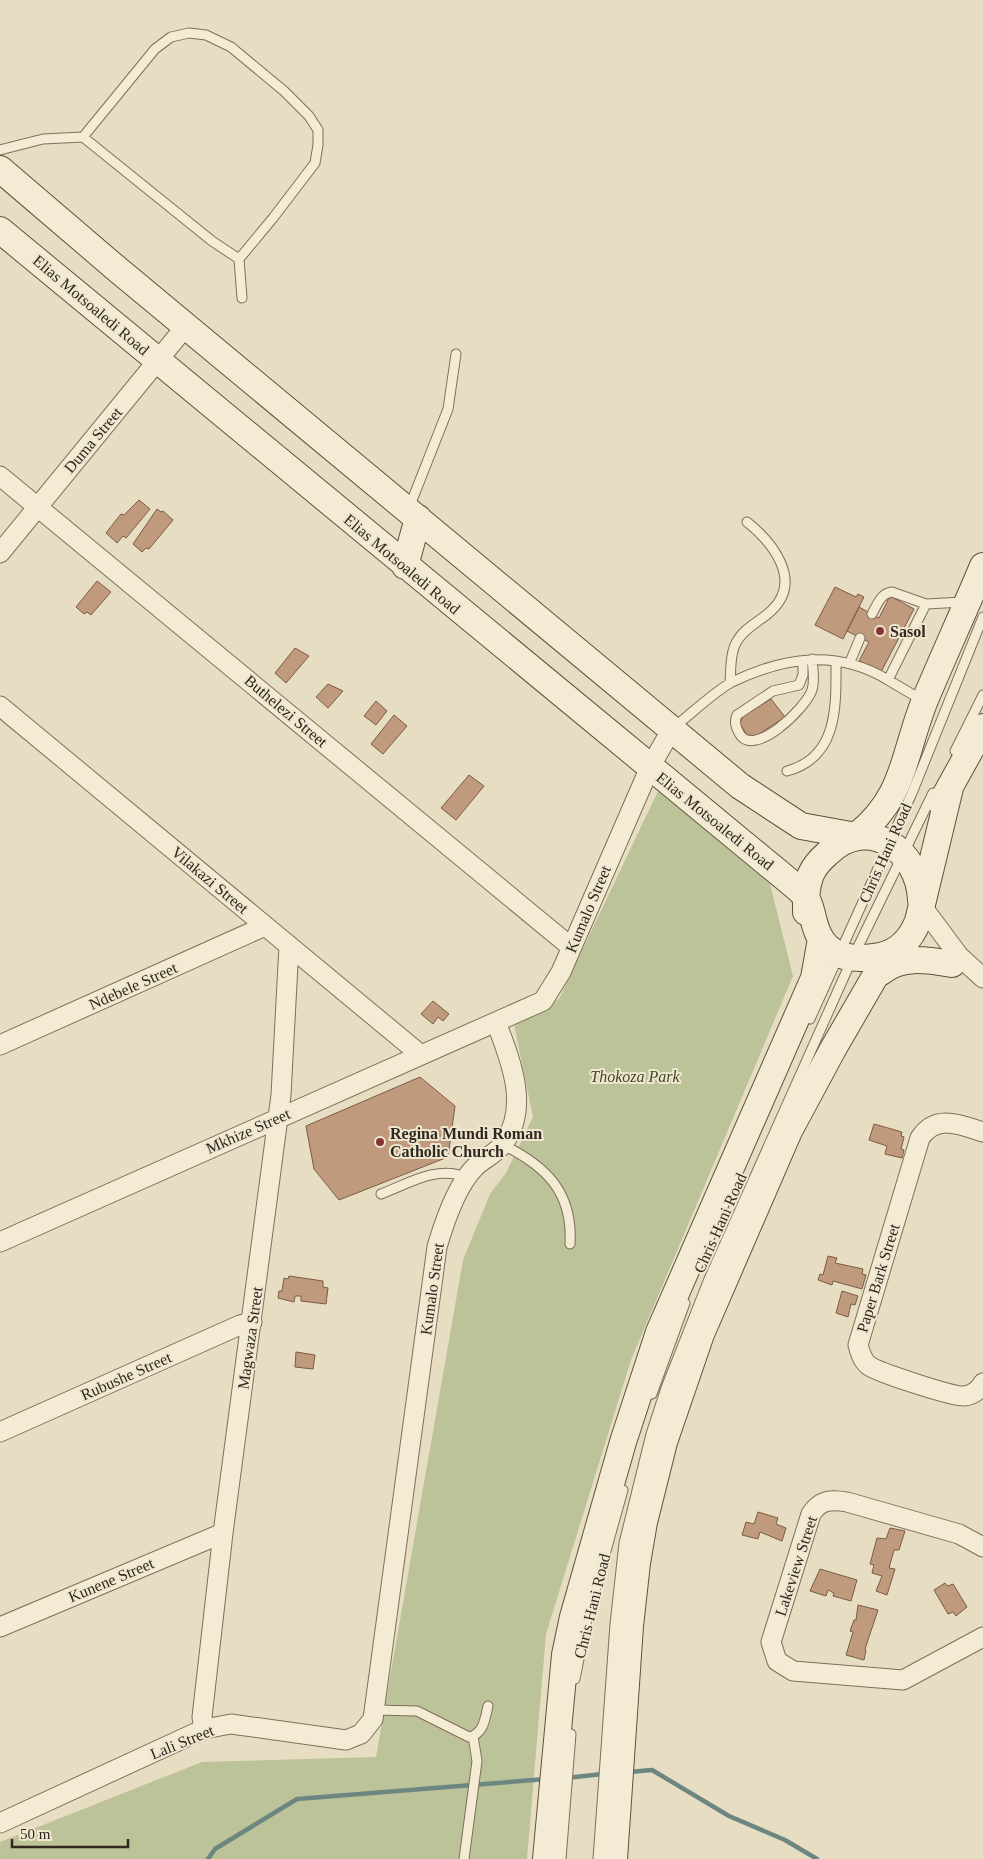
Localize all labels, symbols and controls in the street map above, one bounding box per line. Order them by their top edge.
street label: Elias Motsoaledi Road [30,252,152,358]
street label: Duma Street [61,403,126,476]
street label: Elias Motsoaledi Road [341,511,463,617]
place label: Sasol [890,623,926,640]
marker: Sasol [874,625,886,637]
street label: Buthelezi Street [241,672,331,751]
street label: Elias Motsoaledi Road [653,769,777,873]
street label: Chris Hani Road [855,800,915,906]
street label: Vilakazi Street [168,843,252,917]
street label: Kumalo Street [562,862,614,955]
street label: Ndebele Street [86,959,180,1013]
park label: Thokoza Park [590,1068,681,1085]
street label: Mkhize Street [203,1105,293,1157]
place label: Regina Mundi Roman Catholic Church [390,1125,542,1160]
marker: Regina Mundi Roman Catholic Church [374,1136,386,1148]
street label: Chris Hani Road [690,1170,750,1276]
street label: Paper Bark Street [853,1221,904,1335]
street label: Kumalo Street [417,1241,447,1336]
street label: Magwaza Street [234,1285,267,1391]
street label: Rubushe Street [78,1348,174,1404]
street label: Lakeview Street [772,1513,820,1618]
street label: Chris Hani Road [571,1552,613,1660]
street label: Kunene Street [66,1554,157,1606]
street label: Lali Street [148,1721,217,1762]
scale bar [12,1816,129,1848]
text: 50 m [20,1826,51,1842]

